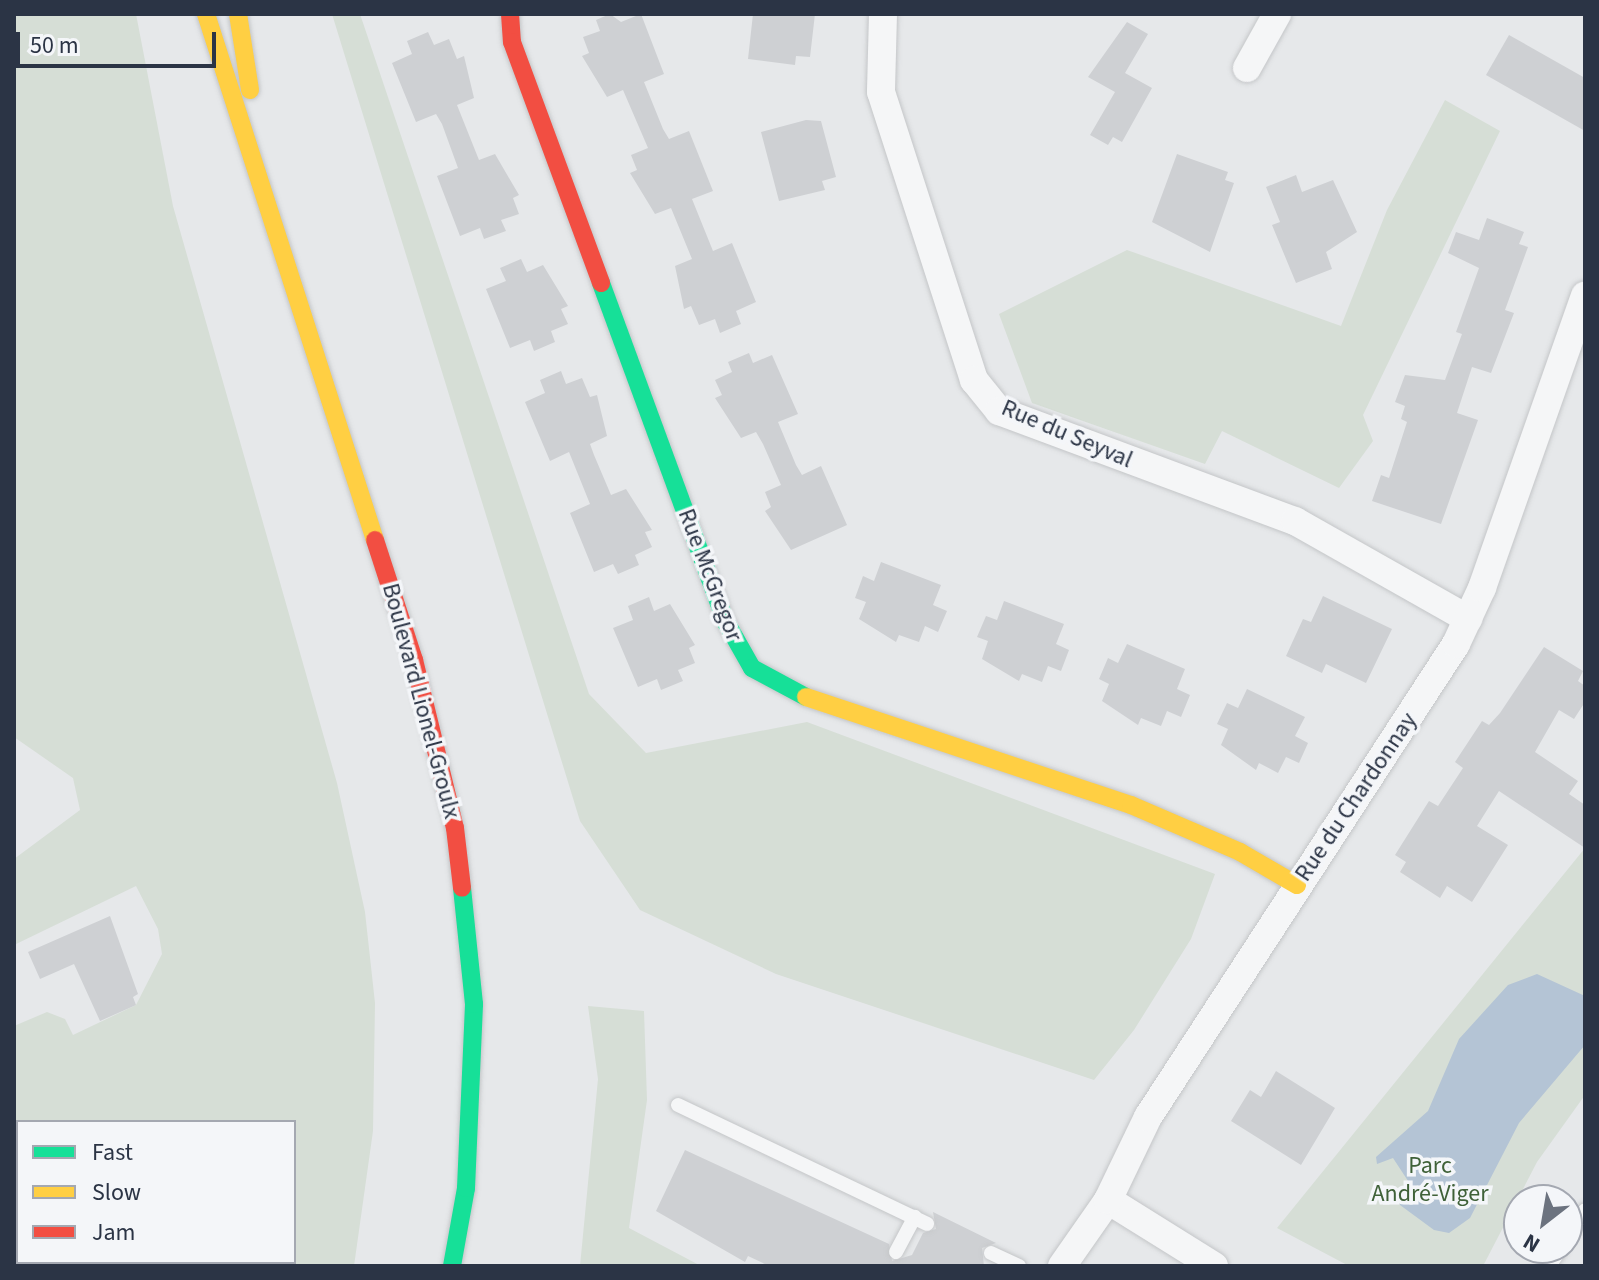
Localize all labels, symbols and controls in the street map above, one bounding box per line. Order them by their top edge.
scale bar [20,16,220,66]
text: 50 m [30,28,79,63]
street label: Rue du Seyval [997,393,1137,475]
street label: Rue McGregor [672,505,748,645]
street label: Boulevard Lionel-Groulx [376,580,466,822]
street label: Rue du Chardonnay [1289,707,1423,887]
legend [16,1120,296,1264]
text: Fast [92,1135,133,1170]
park label: Parc André-Viger [1372,1152,1488,1208]
text: Slow [92,1175,141,1210]
north arrow [1503,1184,1583,1264]
text: Jam [92,1215,136,1250]
text: N [1517,1225,1546,1260]

